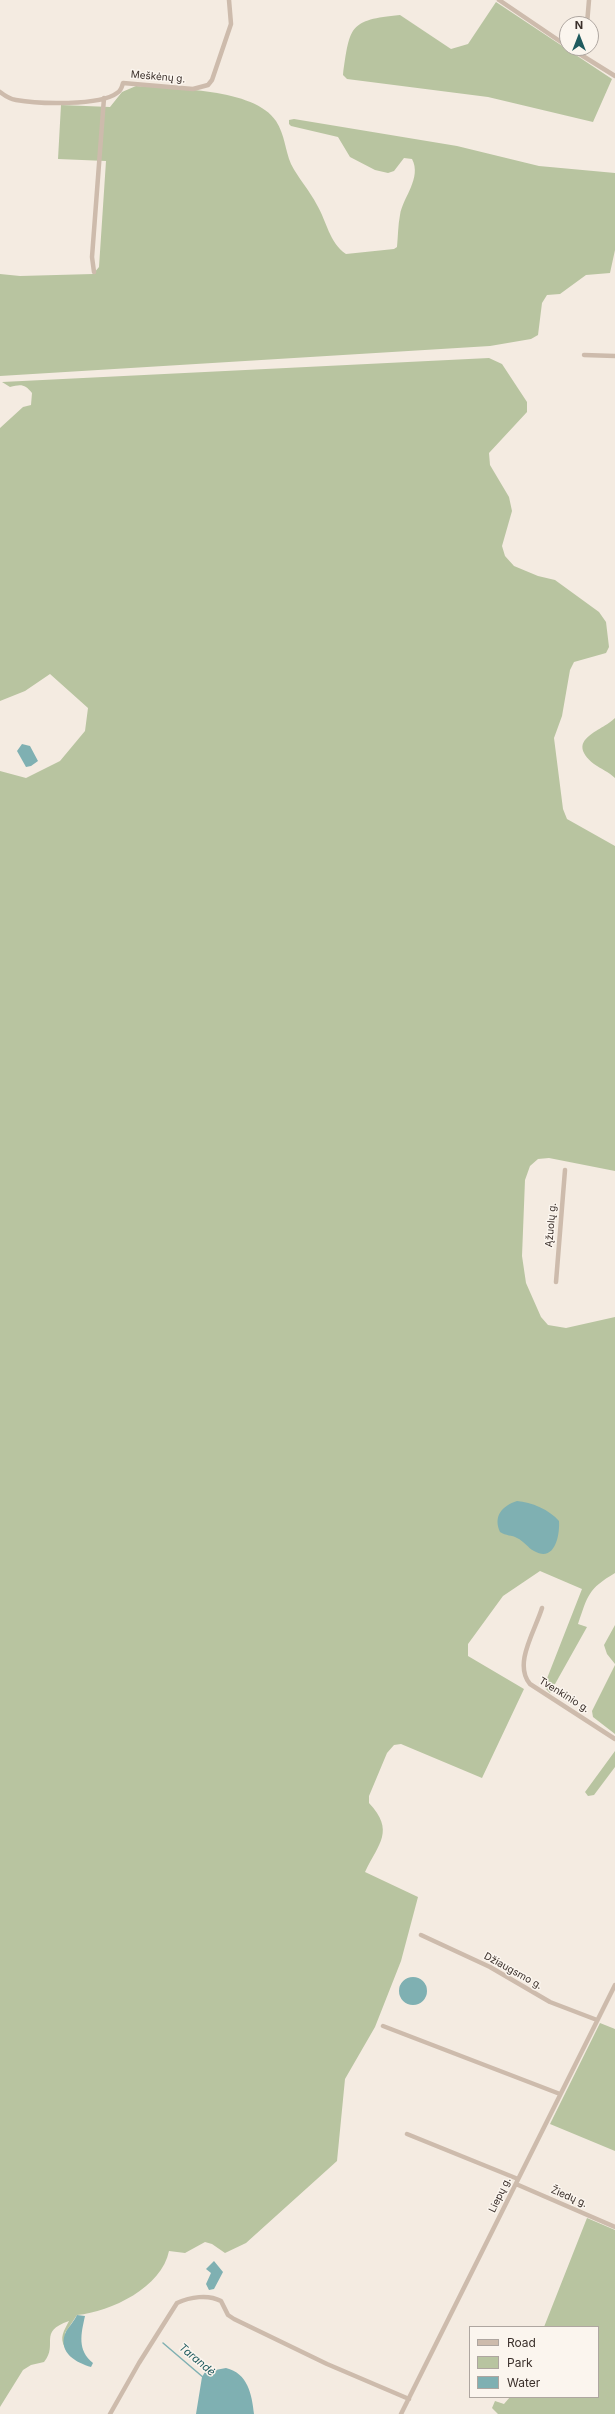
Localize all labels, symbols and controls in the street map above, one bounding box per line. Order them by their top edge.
north arrow [559,16,599,56]
text: N [575,18,583,32]
street label: Meškėnų g. [130,69,186,85]
street label: Ąžuolų g. [543,1202,559,1248]
street label: Tvenkinio g. [537,1675,591,1715]
street label: Džiaugsmo g. [482,1950,544,1992]
street label: Liepų g. [486,2175,514,2215]
street label: Žiedų g. [549,2184,589,2210]
legend [469,2326,599,2398]
text: Road [507,2335,536,2350]
water label: Tarandė [176,2341,218,2379]
text: Park [507,2355,533,2370]
text: Water [507,2375,540,2390]

